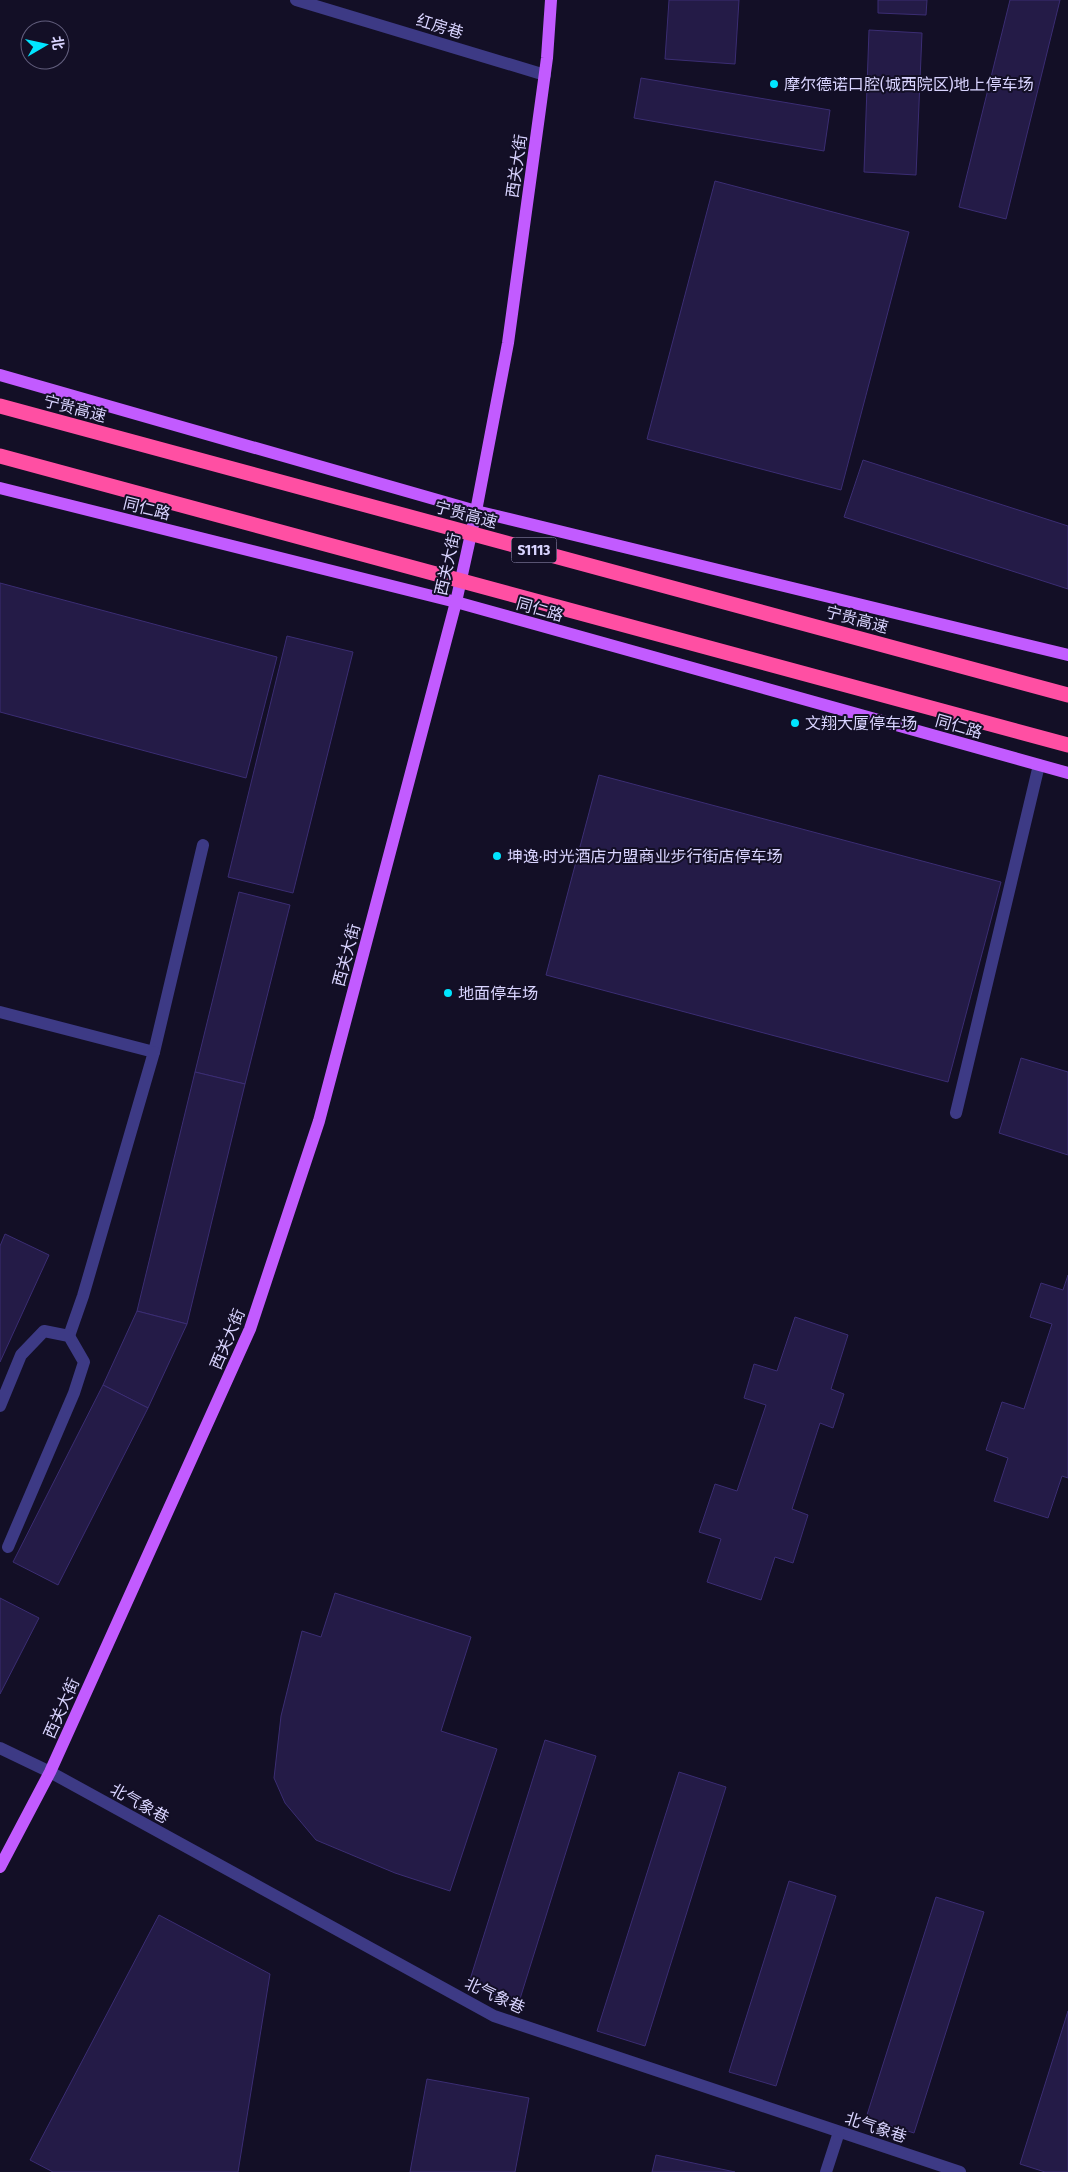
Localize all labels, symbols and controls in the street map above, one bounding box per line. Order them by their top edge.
street label: 红房巷 [414,10,466,43]
north arrow [20,20,70,70]
text: 北 [48,35,67,51]
place label: 摩尔德诺口腔(城西院区)地上停车场 [784,75,1033,94]
marker: 摩尔德诺口腔(城西院区)地上停车场 [768,78,780,90]
street label: 西关大街 [503,133,530,199]
street label: 宁贵高速 [41,391,108,426]
street label: 同仁路 [121,493,172,524]
street label: 宁贵高速 [432,497,499,532]
street label: 西关大街 [431,531,464,597]
road number: S1113 [512,538,556,562]
street label: 同仁路 [514,594,566,625]
street label: 宁贵高速 [823,602,890,637]
street label: 同仁路 [933,711,985,742]
place label: 文翔大厦停车场 [805,714,917,733]
marker: 文翔大厦停车场 [789,717,801,729]
place label: 坤逸·时光酒店力盟商业步行街店停车场 [507,847,782,866]
marker: 坤逸·时光酒店力盟商业步行街店停车场 [491,850,503,862]
street label: 西关大街 [329,922,364,989]
place label: 地面停车场 [458,984,538,1003]
marker: 地面停车场 [442,987,454,999]
street label: 西关大街 [206,1306,249,1372]
street label: 西关大街 [40,1675,83,1741]
street label: 北气象巷 [107,1780,172,1827]
street label: 北气象巷 [462,1973,528,2018]
street label: 北气象巷 [842,2109,909,2146]

